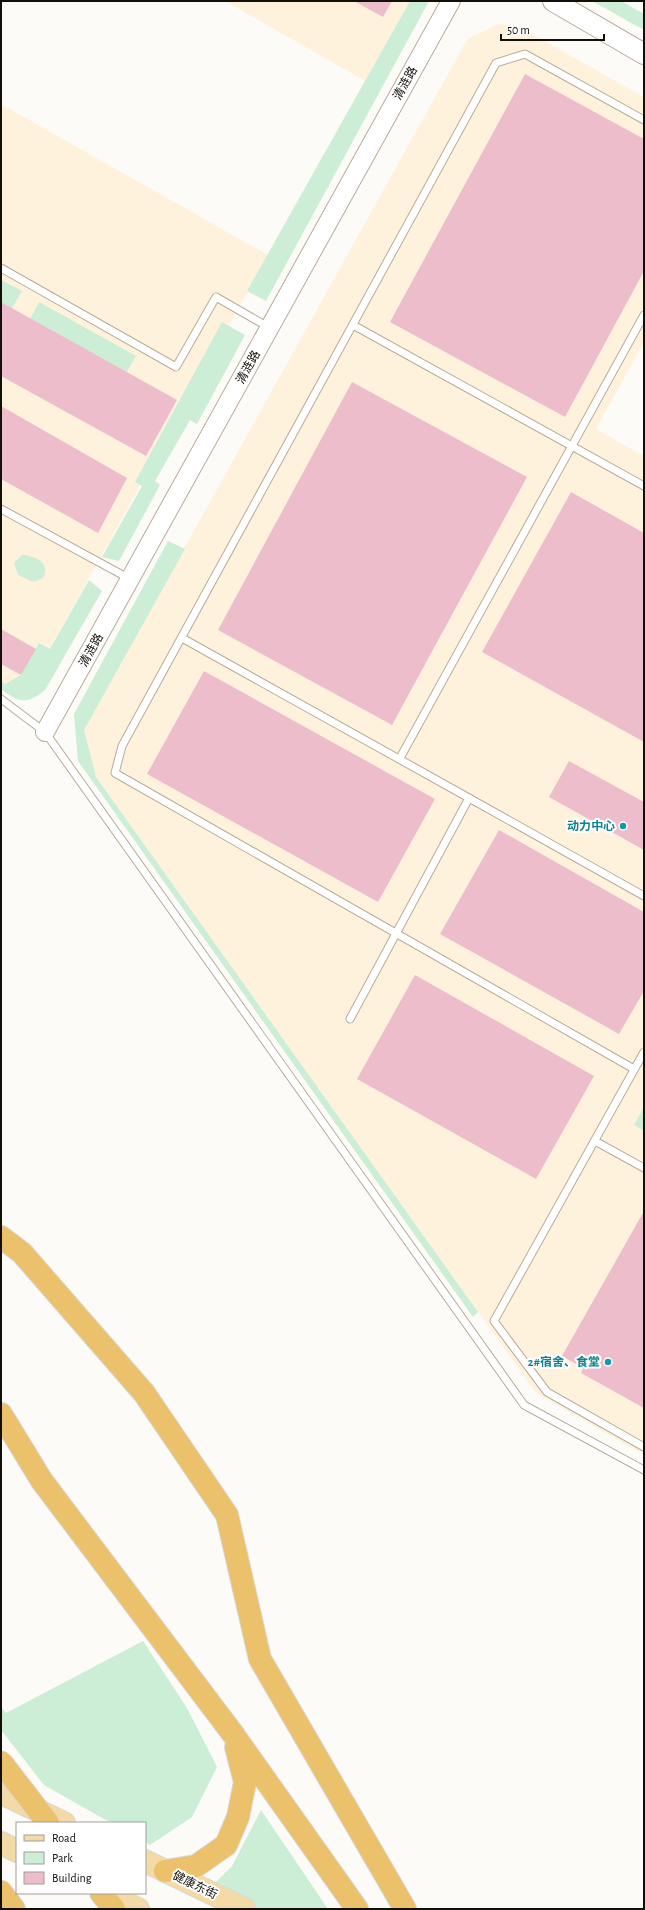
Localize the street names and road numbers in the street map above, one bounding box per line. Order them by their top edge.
street label: 清涟路 [390,64,419,102]
street label: 清涟路 [233,348,262,386]
street label: 清涟路 [76,631,105,669]
street label: 健康东街 [171,1868,220,1901]

